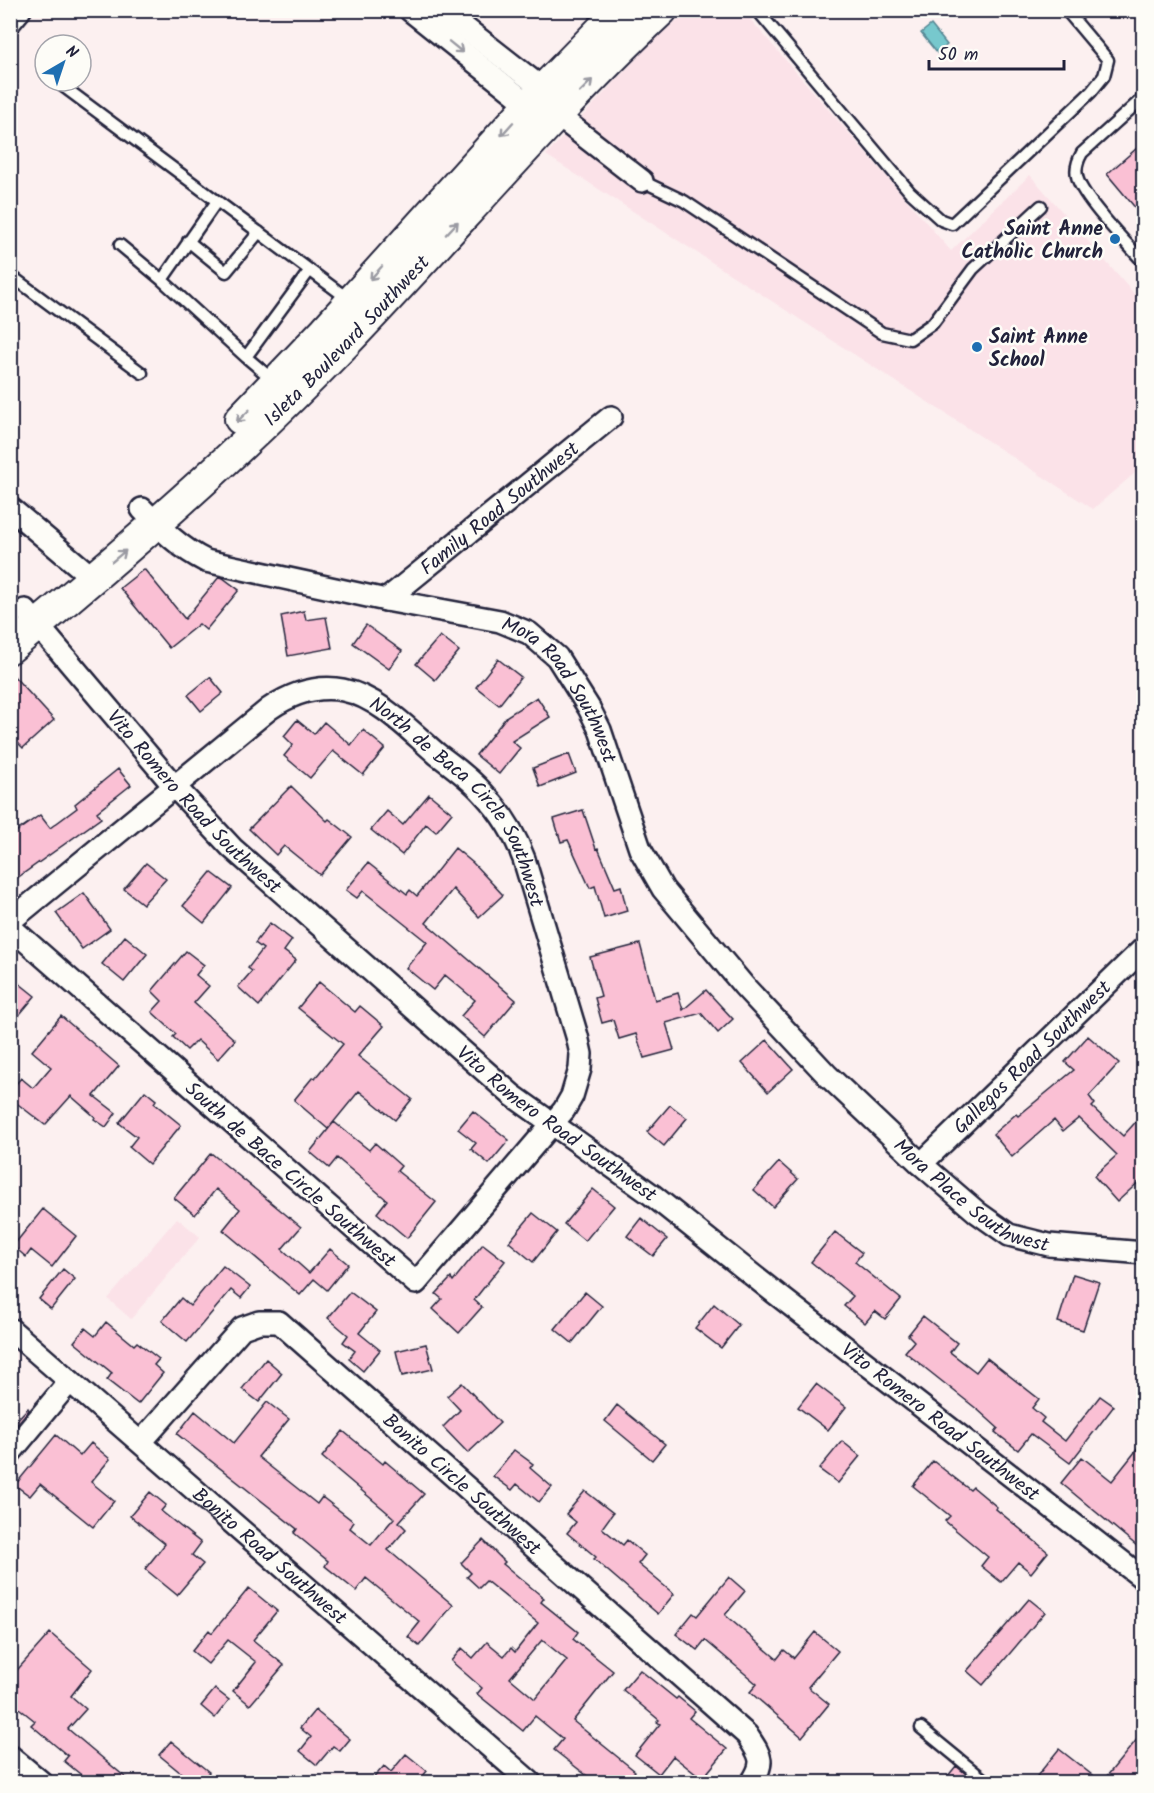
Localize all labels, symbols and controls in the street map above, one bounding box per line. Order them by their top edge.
north arrow [33,33,93,93]
scale bar [929,33,1064,71]
text: N [60,40,83,65]
one-way arrow [447,40,463,53]
text: 50 m [938,41,978,70]
one-way arrow [579,79,594,93]
one-way arrow [500,121,514,136]
place label: Saint Anne Catholic Church [961,214,1103,269]
one-way arrow [445,221,459,236]
marker: Saint Anne Catholic Church [1108,232,1122,246]
street label: Isleta Boulevard Southwest [257,249,439,435]
one-way arrow [369,266,383,281]
place label: Saint Anne School [989,322,1088,377]
marker: Saint Anne School [970,340,984,354]
one-way arrow [235,408,250,423]
street label: Family Road Southwest [414,435,587,584]
one-way arrow [111,549,126,563]
street label: Mora Road Southwest [496,609,624,768]
street label: North de Baca Circle Southwest [362,689,552,912]
street label: Vito Romero Road Southwest [98,703,288,903]
street label: Gallegos Road Southwest [946,973,1120,1143]
street label: Vito Romero Road Southwest [448,1039,663,1212]
street label: South de Bace Circle Southwest [177,1074,403,1277]
street label: Mora Place Southwest [885,1131,1052,1262]
street label: Vito Romero Road Southwest [833,1336,1046,1511]
street label: Bonito Circle Southwest [374,1406,548,1565]
street label: Bonito Road Southwest [184,1480,354,1634]

